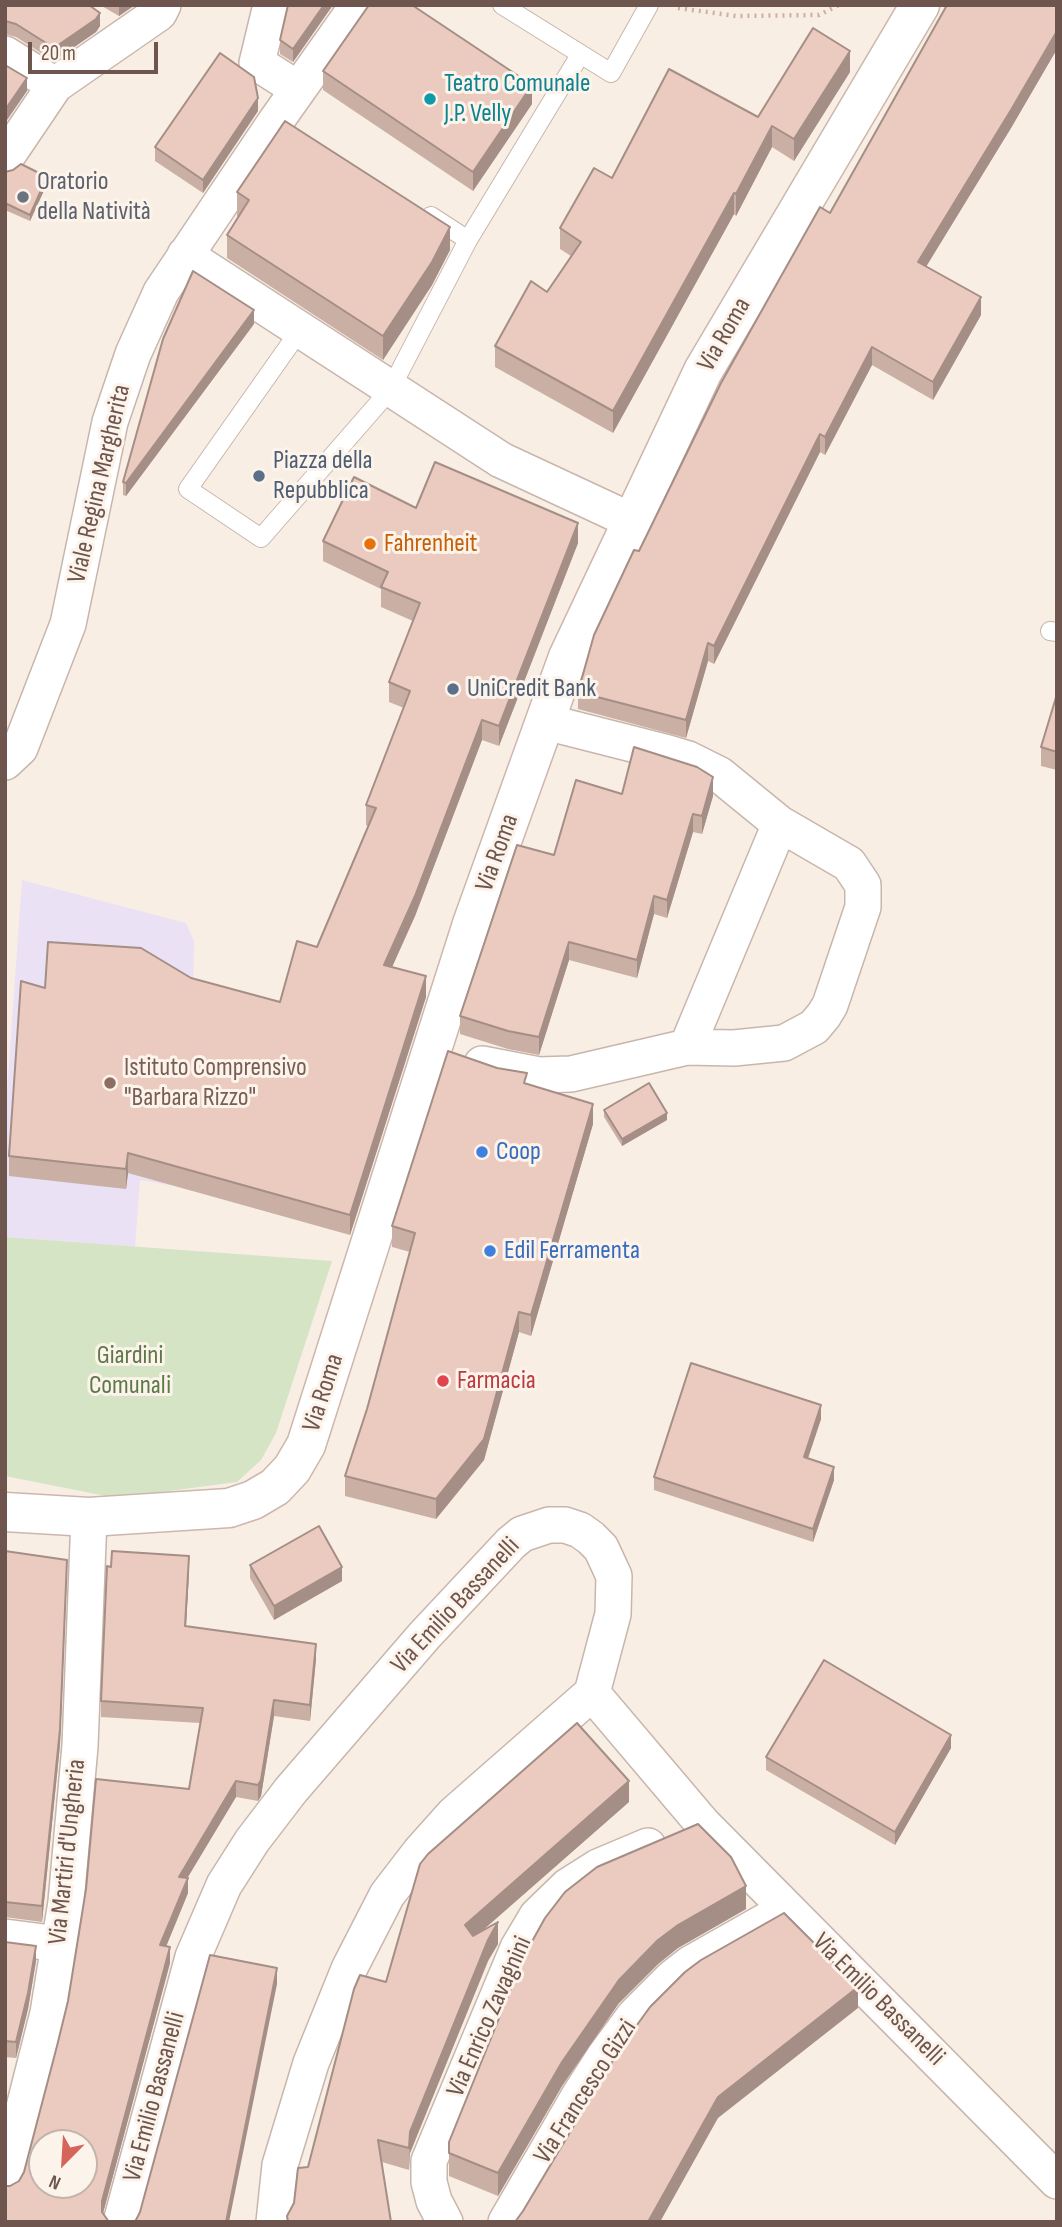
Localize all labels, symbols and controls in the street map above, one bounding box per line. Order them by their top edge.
scale bar [32,28,161,72]
text: 20 m [41,41,76,66]
place label: Teatro Comunale J.P. Velly [444,68,590,130]
marker: Teatro Comunale J.P. Velly [422,91,438,107]
place label: Oratorio della Natività [37,166,151,228]
marker: Oratorio della Natività [15,189,31,205]
street label: Via Roma [692,293,758,377]
street label: Viale Regina Margherita [62,382,138,586]
place label: Piazza della Repubblica [273,445,373,506]
marker: Piazza della Repubblica [251,468,267,484]
place label: Fahrenheit [384,528,477,560]
marker: Fahrenheit [362,536,378,552]
place label: UniCredit Bank [467,673,596,705]
marker: UniCredit Bank [445,681,461,697]
street label: Via Roma [470,810,526,896]
place label: Istituto Comprensivo "Barbara Rizzo" [124,1052,307,1114]
marker: Istituto Comprensivo "Barbara Rizzo" [102,1075,118,1091]
place label: Coop [496,1136,541,1168]
marker: Coop [474,1144,490,1160]
place label: Edil Ferramenta [504,1235,640,1267]
marker: Edil Ferramenta [482,1243,498,1259]
park label: Giardini Comunali [89,1340,171,1402]
street label: Via Roma [297,1350,351,1436]
place label: Farmacia [457,1365,536,1397]
marker: Farmacia [435,1373,451,1389]
street label: Via Emilio Bassanelli [385,1531,527,1681]
street label: Via Martiri d'Ungheria [43,1758,93,1946]
street label: Via Emilio Bassanelli [805,1927,951,2073]
street label: Via Enrico Zavagnini [441,1932,539,2102]
street label: Via Emilio Bassanelli [117,2009,193,2185]
street label: Via Francesco Gizzi [528,2014,644,2170]
north arrow [28,2129,98,2199]
text: N [46,2169,64,2194]

